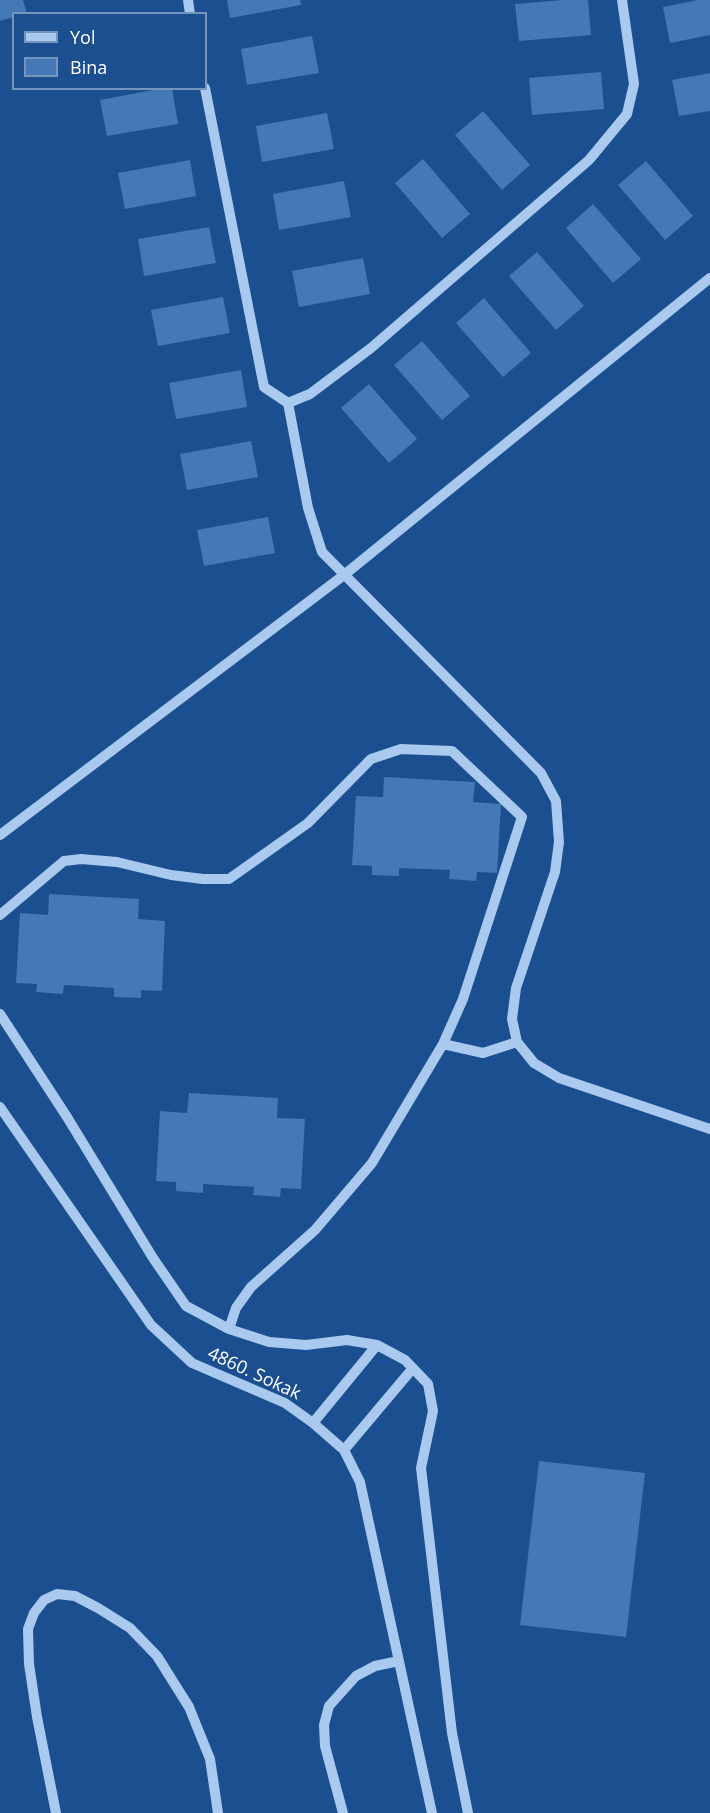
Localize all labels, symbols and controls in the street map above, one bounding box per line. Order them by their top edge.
legend [12,12,207,90]
text: Yol [70,25,95,49]
text: Bina [70,55,107,79]
street label: 4860. Sokak [204,1343,304,1405]

